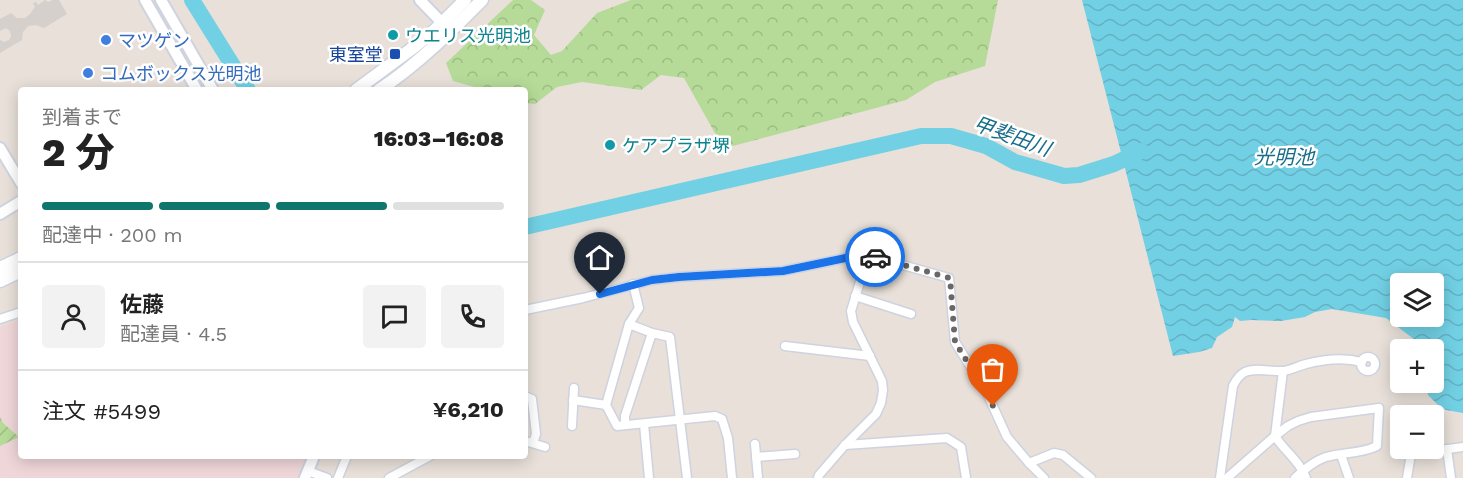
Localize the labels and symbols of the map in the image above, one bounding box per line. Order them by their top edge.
place label: ウエリス光明池 [405,25,531,46]
marker: ウエリス光明池 [386,28,400,42]
place label: マツゲン [118,30,190,51]
marker: マツゲン [99,33,113,47]
place label: 東室堂 [329,44,383,65]
marker: 東室堂 [388,47,402,61]
place label: コムボックス光明池 [100,63,261,84]
marker: コムボックス光明池 [81,66,95,80]
water label: 甲斐田川 [970,111,1056,162]
place label: ケアプラザ堺 [622,135,730,156]
marker: ケアプラザ堺 [603,138,617,152]
water label: 光明池 [1254,145,1316,169]
courier [845,227,905,287]
pin [574,232,625,294]
pin [967,344,1018,406]

